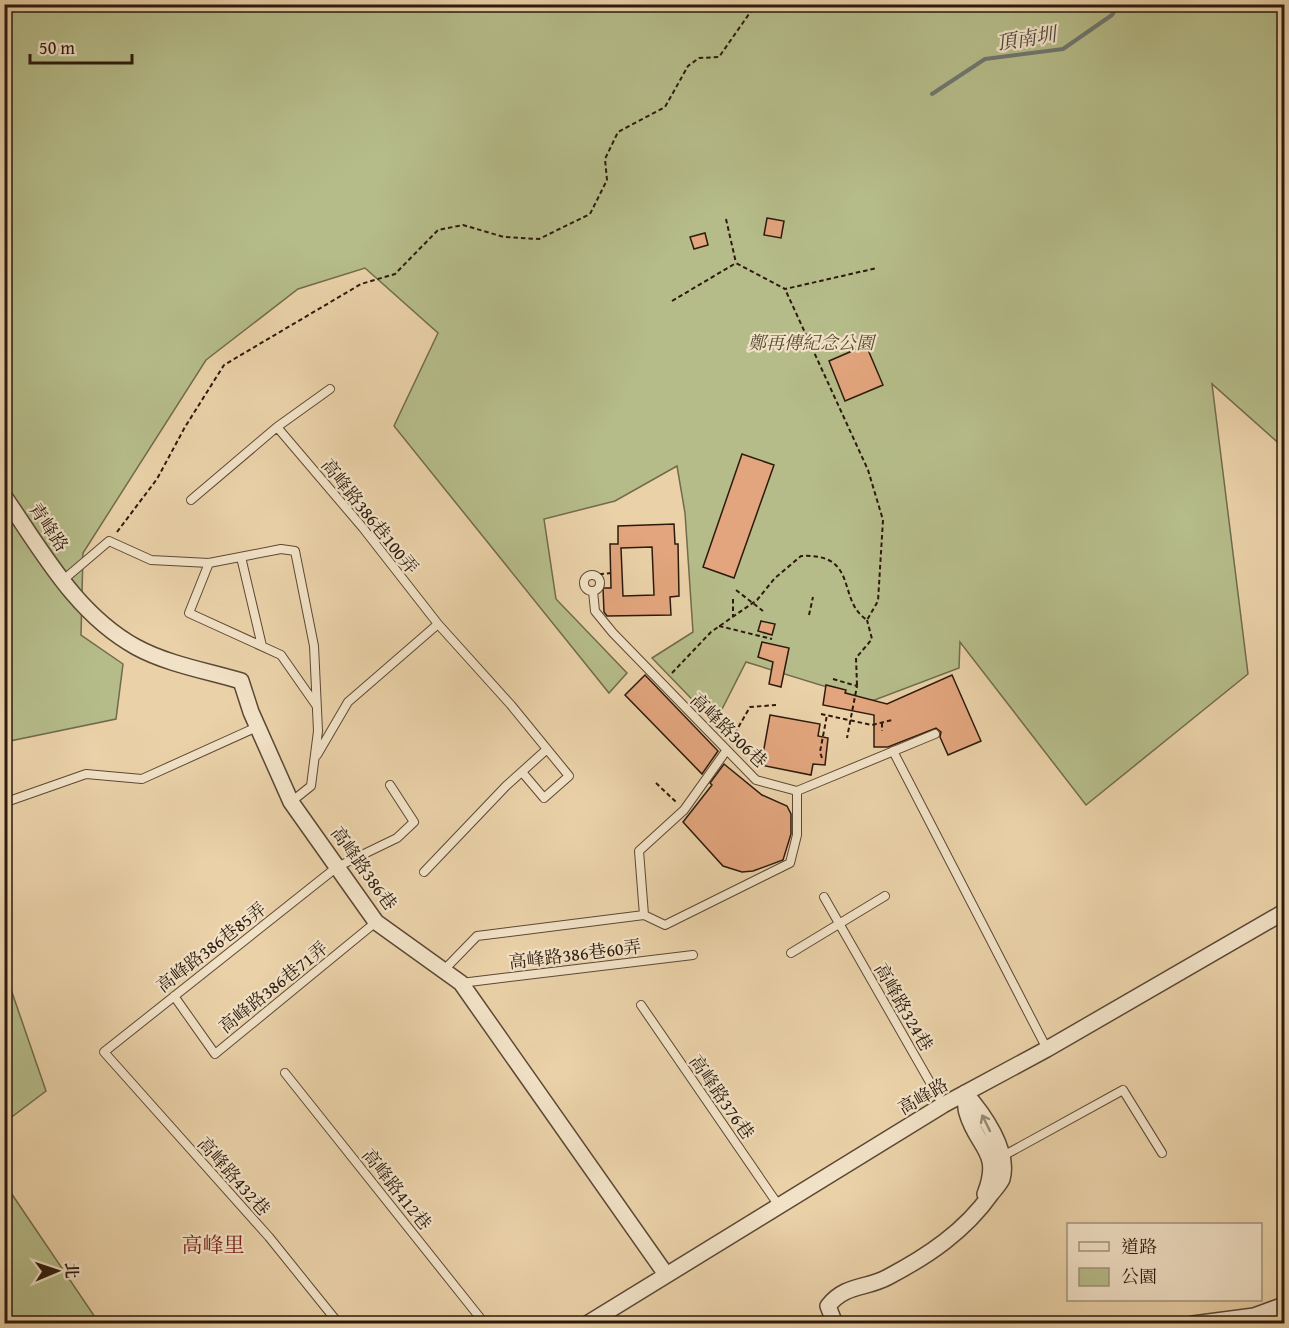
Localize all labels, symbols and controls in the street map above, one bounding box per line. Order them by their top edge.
water label: 頂南圳 [994,19,1061,57]
scale bar [30,27,132,65]
text: 50 m [39,34,75,61]
park label: 鄭再傳紀念公園 [748,329,877,356]
street label: 高峰路386巷100弄 [315,452,425,580]
street label: 青峰路 [23,497,75,557]
street label: 高峰路306巷 [684,686,774,774]
street label: 高峰路386巷 [324,820,404,916]
street label: 高峰路386巷85弄 [150,895,272,999]
street label: 高峰路386巷60弄 [507,932,643,976]
street label: 高峰路386巷71弄 [213,935,333,1039]
street label: 高峰路324巷 [868,958,940,1056]
street label: 高峰路376巷 [683,1049,761,1145]
street label: 高峰路 [893,1071,953,1121]
one-way arrow [980,1114,992,1132]
street label: 高峰路432巷 [191,1131,277,1221]
street label: 高峰路412巷 [356,1142,438,1236]
legend [1067,1223,1262,1301]
district label: 高峰里 [182,1229,245,1260]
text: 道路 [1121,1233,1157,1260]
north arrow [27,1241,87,1301]
text: 北 [60,1262,84,1279]
text: 公園 [1121,1263,1157,1290]

